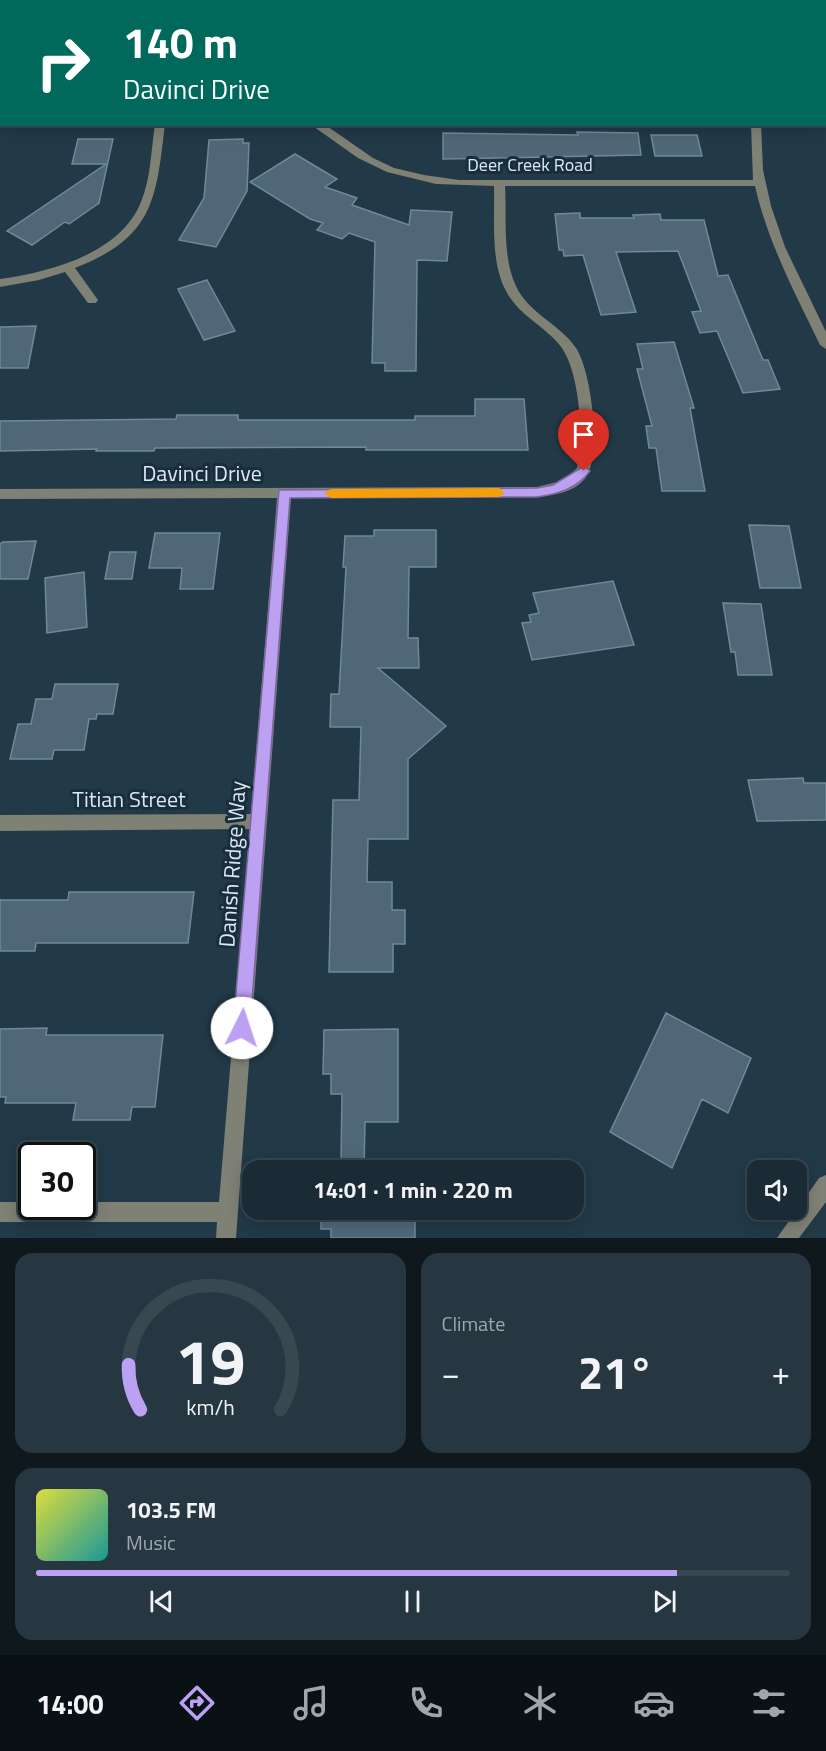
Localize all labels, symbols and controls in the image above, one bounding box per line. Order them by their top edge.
text: 140 m [123,10,238,74]
icon: right [24,24,102,102]
text: Davinci Drive [123,68,270,109]
street label: Deer Creek Road [467,151,593,178]
pin [558,409,609,471]
icon: arrive [567,418,600,451]
street label: Davinci Drive [142,456,262,490]
street label: Danish Ridge Way [209,779,255,948]
street label: Titian Street [72,782,186,816]
position arrow [210,996,274,1060]
speed limit sign: 30 [18,1142,96,1220]
map controls [747,1160,807,1220]
button: sound [747,1160,807,1220]
text: 14:01 · 1 min · 220 m [313,1173,513,1207]
text: Climate [442,1308,505,1339]
text: 19 [175,1313,245,1408]
text: 21° [578,1338,654,1406]
text: − [442,1348,460,1398]
text: + [772,1348,790,1398]
text: km/h [186,1391,235,1423]
text: 103.5 FM [126,1493,216,1527]
text: Music [126,1527,176,1558]
icon: previous [145,1585,178,1618]
icon: pause [396,1585,429,1618]
icon: next [648,1585,681,1618]
icon: directions [176,1682,218,1724]
icon: music [290,1682,332,1724]
icon: phone [405,1682,447,1724]
icon: climate [519,1682,561,1724]
icon: car [633,1682,675,1724]
icon: filters [748,1682,790,1724]
text: 14:00 [36,1683,104,1724]

